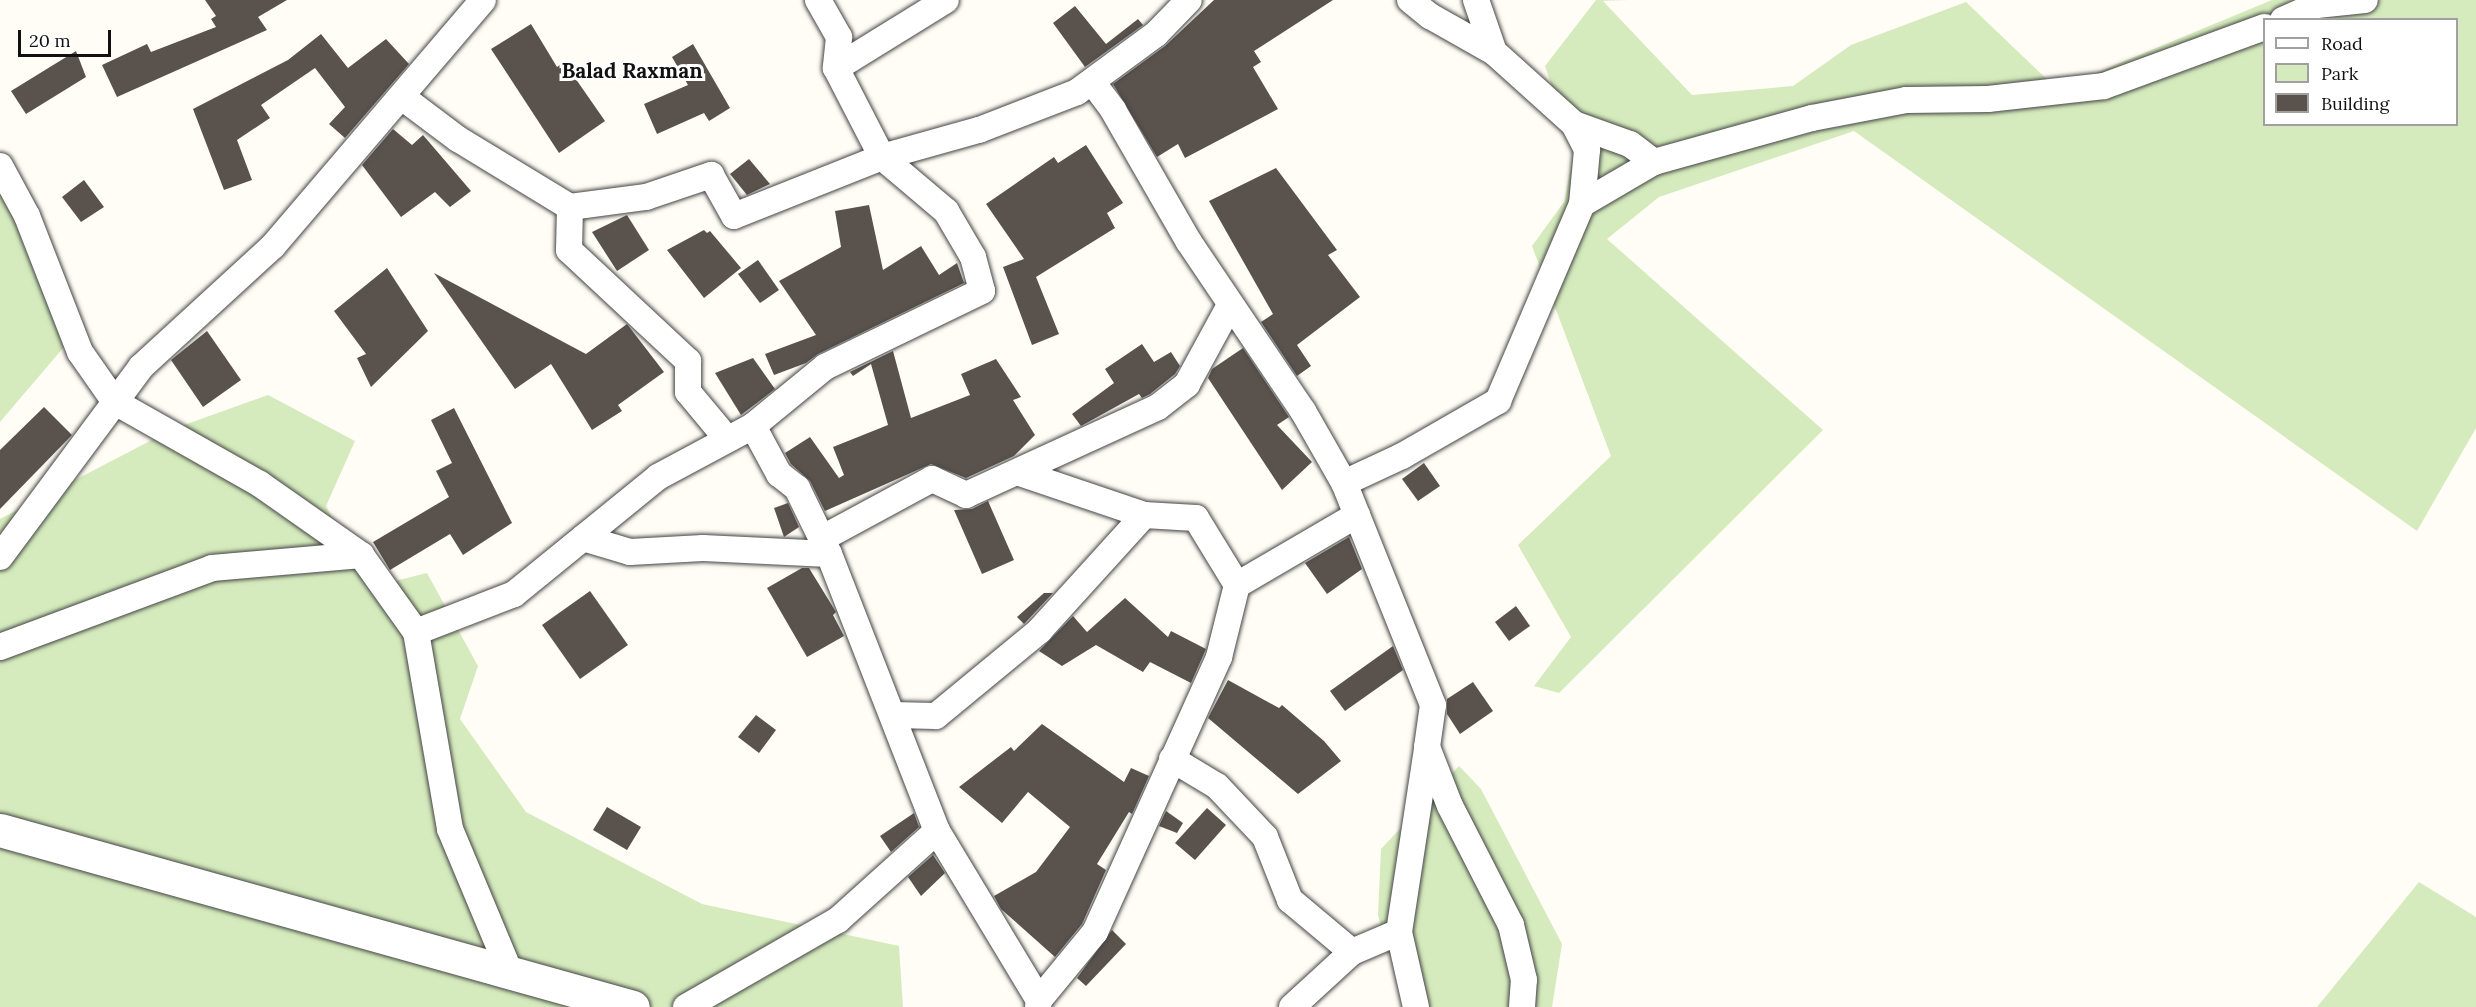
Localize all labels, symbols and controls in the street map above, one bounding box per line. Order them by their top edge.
scale bar [21,18,114,56]
legend [2263,18,2458,126]
text: 20 m [29,29,71,52]
text: Road [2321,32,2363,55]
district label: Balad Raxman [561,58,703,84]
text: Park [2321,62,2358,85]
text: Building [2321,92,2389,115]

